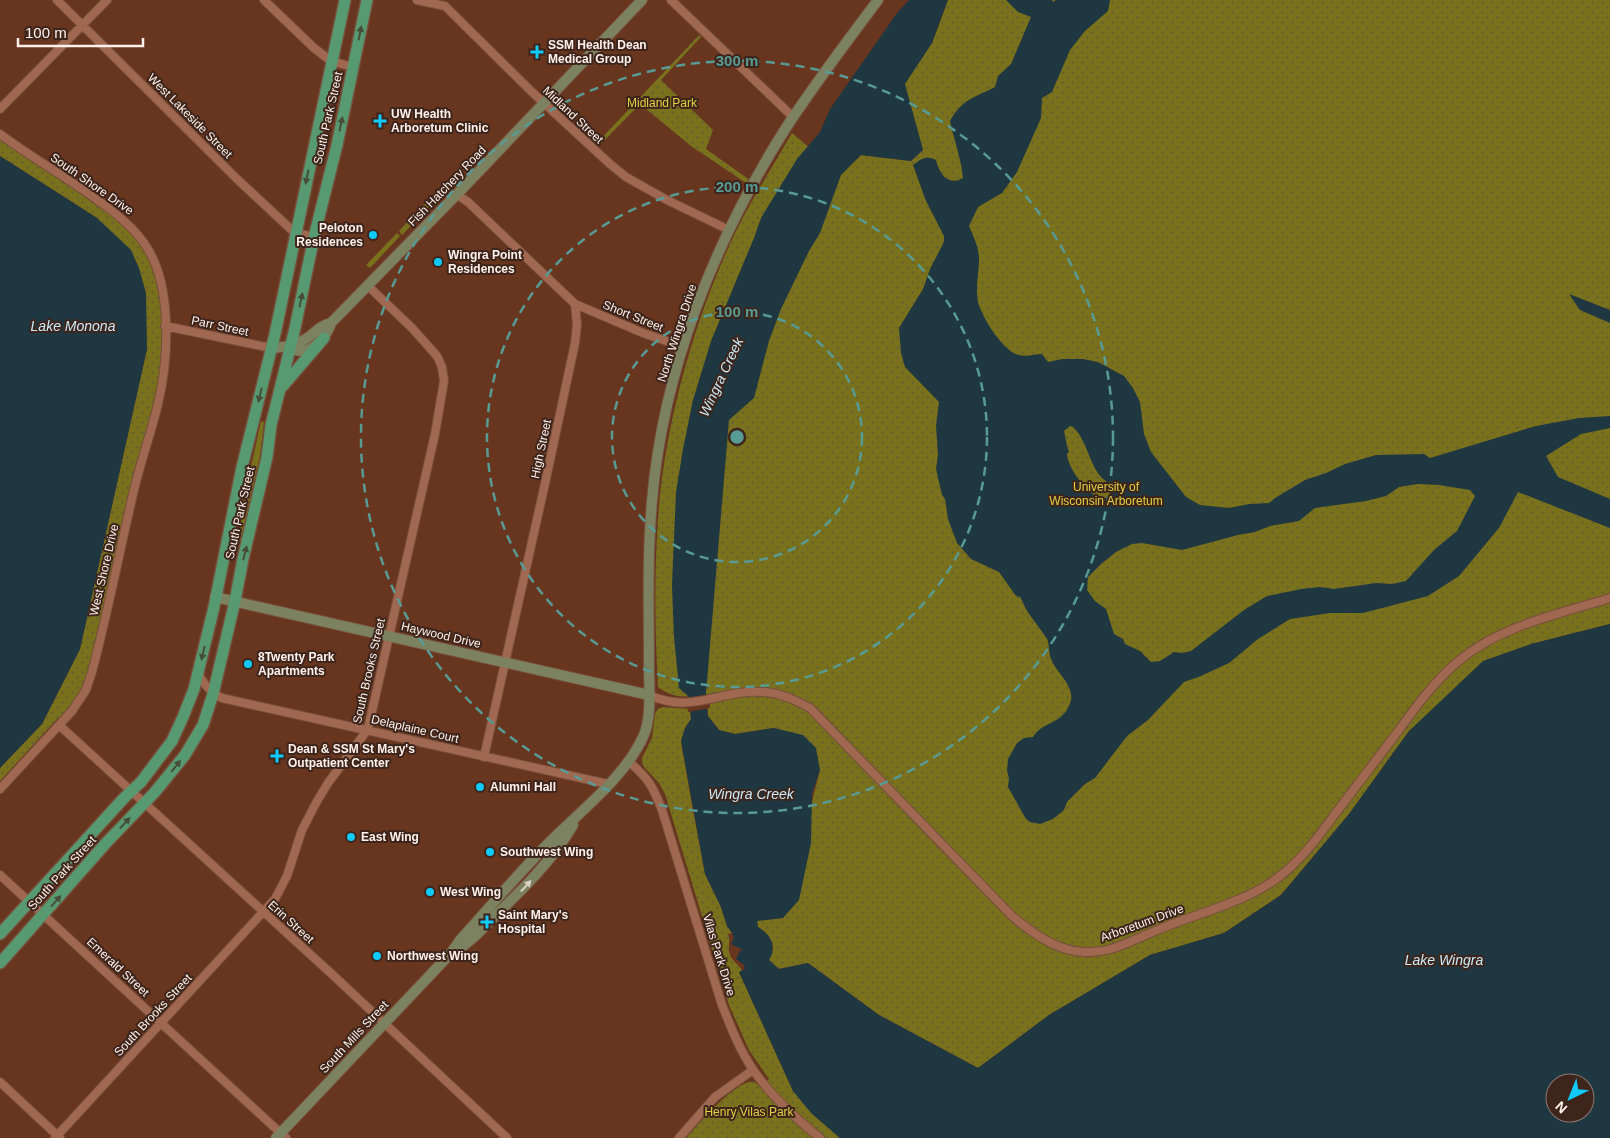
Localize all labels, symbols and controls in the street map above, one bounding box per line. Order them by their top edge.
scale bar [18,15,142,47]
text: 100 m [25,24,67,41]
one-way arrow [356,26,364,41]
place label: SSM Health Dean Medical Group [548,38,647,66]
marker: SSM Health Dean Medical Group [530,45,544,59]
text: 300 m [716,52,758,69]
street label: South Park Street [311,70,346,166]
street label: West Lakeside Street [145,71,236,162]
street label: Midland Street [540,83,607,147]
park label: Midland Park [627,96,698,110]
place label: UW Health Arboretum Clinic [391,107,489,135]
marker: UW Health Arboretum Clinic [373,114,387,128]
one-way arrow [337,117,345,132]
street label: Fish Hatchery Road [405,143,489,229]
street label: South Shore Drive [48,150,136,218]
one-way arrow [303,170,311,185]
text: 200 m [716,178,758,195]
place label: Peloton Residences [296,221,363,249]
marker: Peloton Residences [367,229,379,241]
place label: Wingra Point Residences [448,248,522,276]
marker: Wingra Point Residences [432,256,444,268]
street label: North Wingra Drive [655,282,700,384]
one-way arrow [297,292,305,307]
street label: Short Street [601,298,666,335]
text: 100 m [716,303,758,320]
street label: Parr Street [190,313,250,339]
water label: Lake Monona [31,318,116,334]
water label: Wingra Creek [696,334,747,419]
one-way arrow [256,388,264,403]
street label: High Street [528,418,554,480]
centre of rings [728,428,746,446]
street label: South Park Street [223,465,258,561]
park label: University of Wisconsin Arboretum [1049,480,1163,508]
street label: West Shore Drive [87,522,121,617]
one-way arrow [241,546,249,561]
street label: South Brooks Street [350,616,388,725]
street label: Haywood Drive [400,619,483,651]
one-way arrow [199,645,207,660]
place label: 8Twenty Park Apartments [258,650,335,678]
marker: 8Twenty Park Apartments [242,658,254,670]
street label: Delaplaine Court [370,712,461,746]
place label: Dean & SSM St Mary's Outpatient Center [288,742,415,770]
marker: Dean & SSM St Mary's Outpatient Center [270,749,284,763]
one-way arrow [171,760,182,773]
place label: Alumni Hall [490,780,556,794]
marker: Alumni Hall [474,781,486,793]
water label: Wingra Creek [708,786,795,802]
one-way arrow [119,817,131,829]
place label: East Wing [361,830,419,844]
marker: East Wing [345,831,357,843]
street label: South Park Street [25,833,99,913]
place label: Southwest Wing [500,845,593,859]
marker: Southwest Wing [484,846,496,858]
one-way arrow [520,880,532,892]
place label: West Wing [440,885,501,899]
marker: West Wing [424,886,436,898]
one-way arrow [50,895,62,907]
street label: Erin Street [265,898,317,947]
street label: Arboretum Drive [1099,901,1186,945]
place label: Saint Mary's Hospital [498,908,569,936]
street label: Vilas Park Drive [700,912,738,998]
marker: Saint Mary's Hospital [480,915,494,929]
street label: Emerald Street [84,935,153,1000]
place label: Northwest Wing [387,949,478,963]
marker: Northwest Wing [371,950,383,962]
water label: Lake Wingra [1405,952,1483,968]
street label: South Brooks Street [111,970,195,1059]
street label: South Mills Street [317,997,392,1076]
north arrow [1545,1073,1595,1123]
text: N [1552,1098,1570,1117]
park label: Henry Vilas Park [704,1105,795,1119]

